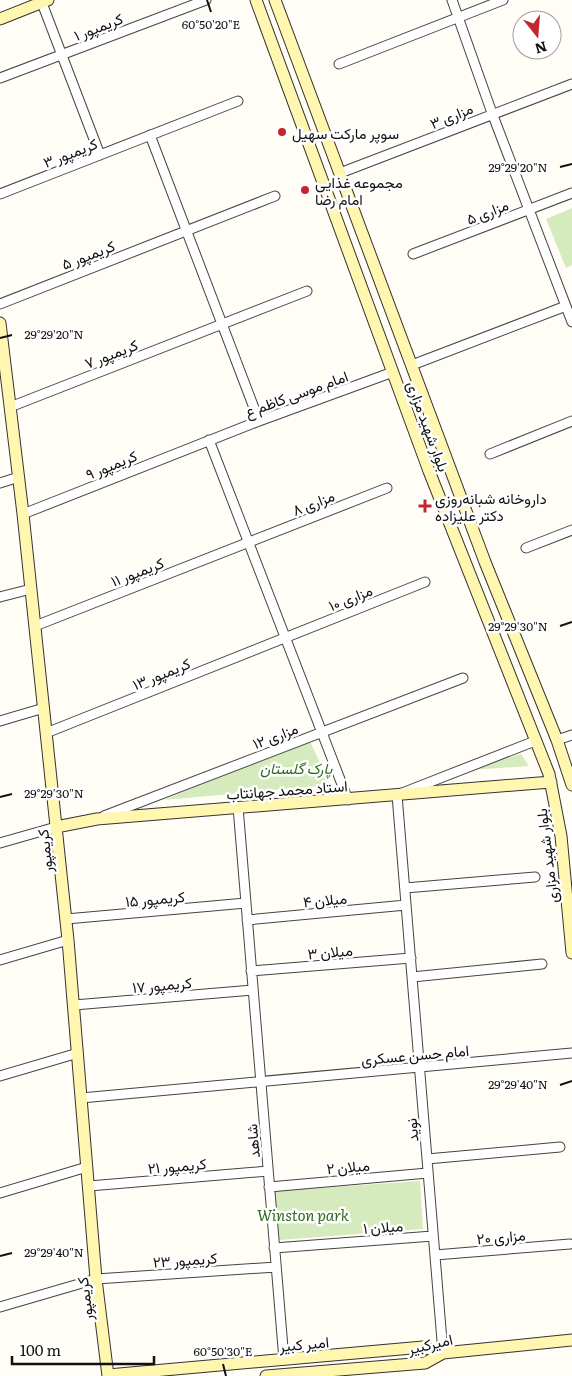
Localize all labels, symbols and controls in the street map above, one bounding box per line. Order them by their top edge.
street label: کریمپور ۱ [70,6,126,46]
north arrow [512,10,562,60]
text: 60°50'20"E [182,15,241,33]
text: N [532,37,550,60]
street label: مزاری ۳ [426,96,476,134]
place label: سوپر مارکت سهیل [292,121,399,144]
marker: سوپر مارکت سهیل [276,126,288,138]
street label: کریمپور ۳ [39,131,101,173]
text: 29°29'20"N [488,158,548,176]
place label: مجموعه غذایی امام رضا [315,170,403,210]
marker: مجموعه غذایی امام رضا [299,184,311,196]
street label: مزاری ۵ [462,192,512,230]
street label: کریمپور ۵ [58,233,118,275]
text: 29°29'20"N [24,325,84,343]
street label: کریمپور ۷ [81,332,141,374]
street label: امام موسی کاظم ع [241,364,351,423]
street label: بلوار شهید مزاری [402,377,456,475]
street label: کریمپور ۹ [82,443,141,485]
street label: مزاری ۸ [288,483,338,521]
place label: داروخانه شبانه‌روزی دکتر علیزاده [435,486,547,526]
marker: داروخانه شبانه‌روزی دکتر علیزاده [419,500,431,512]
street label: کریمپور ۱۱ [107,550,167,592]
street label: مزاری ۱۰ [325,578,375,616]
text: 29°29'30"N [488,617,548,635]
street label: کریمپور ۱۳ [128,651,194,695]
street label: مزاری ۱۲ [249,716,301,754]
park label: پارک گلستان [260,756,332,779]
street label: استاد محمد جهانتاب [226,773,348,805]
text: 29°29'30"N [24,784,84,802]
street label: بلوار شهید مزاری [529,807,563,905]
street label: کریمپور [30,828,58,875]
street label: کریمپور ۱۵ [124,884,186,912]
street label: میلان ۴ [302,886,348,912]
street label: میلان ۳ [306,938,354,964]
street label: کریمپور ۱۷ [131,970,193,998]
street label: امام حسن عسکری [360,1038,470,1070]
text: 29°29'40"N [488,1075,548,1093]
street label: نوید [399,1117,423,1143]
street label: شاهد [239,1123,265,1159]
street label: کریمپور ۲۱ [147,1151,208,1179]
street label: میلان ۲ [325,1153,371,1179]
park label: Winston park [257,1203,350,1226]
street label: میلان ۱ [362,1213,404,1239]
street label: مزاری ۲۰ [476,1222,526,1250]
text: 29°29'40"N [24,1243,84,1261]
street label: کریمپور ۲۳ [152,1245,218,1273]
street label: کریمپور [70,1276,98,1323]
street label: امیرکبیر [404,1327,455,1360]
street label: امیر کبیر [277,1329,330,1357]
scale bar [12,1334,155,1366]
text: 100 m [20,1338,61,1361]
text: 60°50'30"E [194,1342,253,1360]

